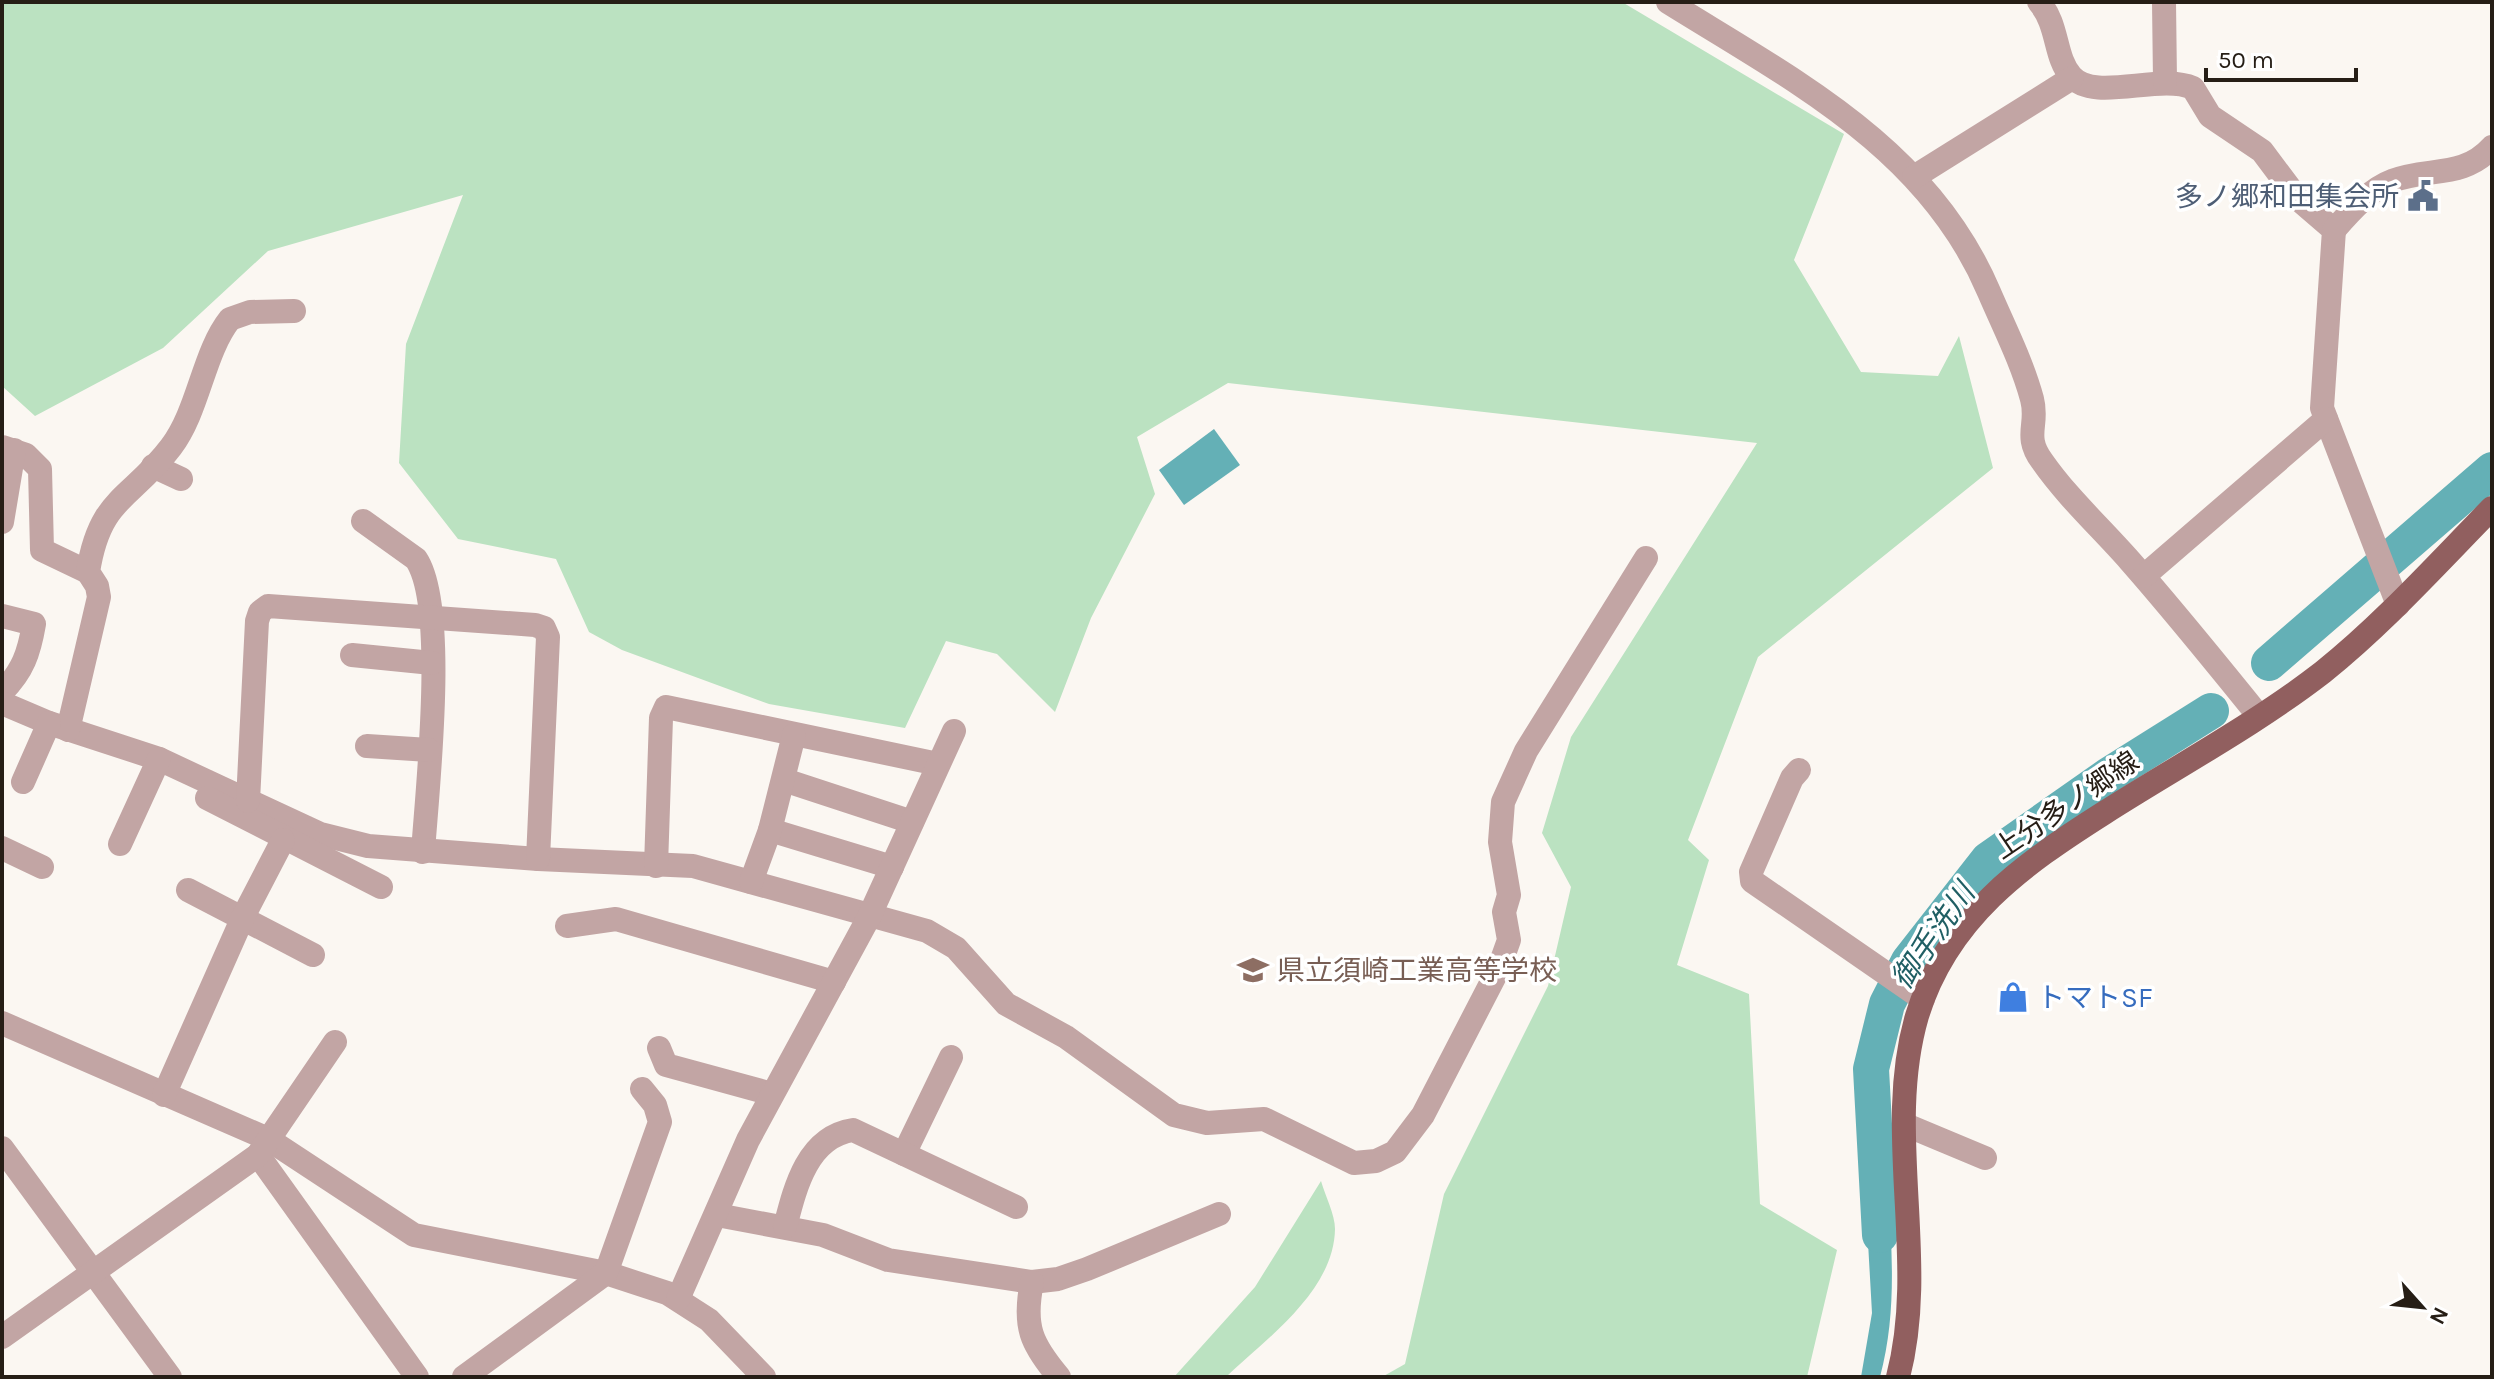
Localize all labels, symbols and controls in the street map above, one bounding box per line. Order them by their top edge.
scale bar [2206,32,2356,82]
text: 50 m [2218,46,2274,74]
public building icon: 多ノ郷和田集会所 [2406,179,2440,213]
place label: 多ノ郷和田集会所 [2175,180,2399,213]
street label: 上分多ノ郷線 [1987,744,2145,866]
water label: 御手洗川 [1884,874,1984,995]
school or university icon: 県立須崎工業高等学校 [1236,953,1270,987]
place label: 県立須崎工業高等学校 [1277,954,1557,987]
shop icon: トマトSF [1996,980,2030,1014]
place label: トマトSF [2037,981,2153,1014]
north arrow [2382,1267,2462,1347]
text: N [2424,1303,2454,1329]

